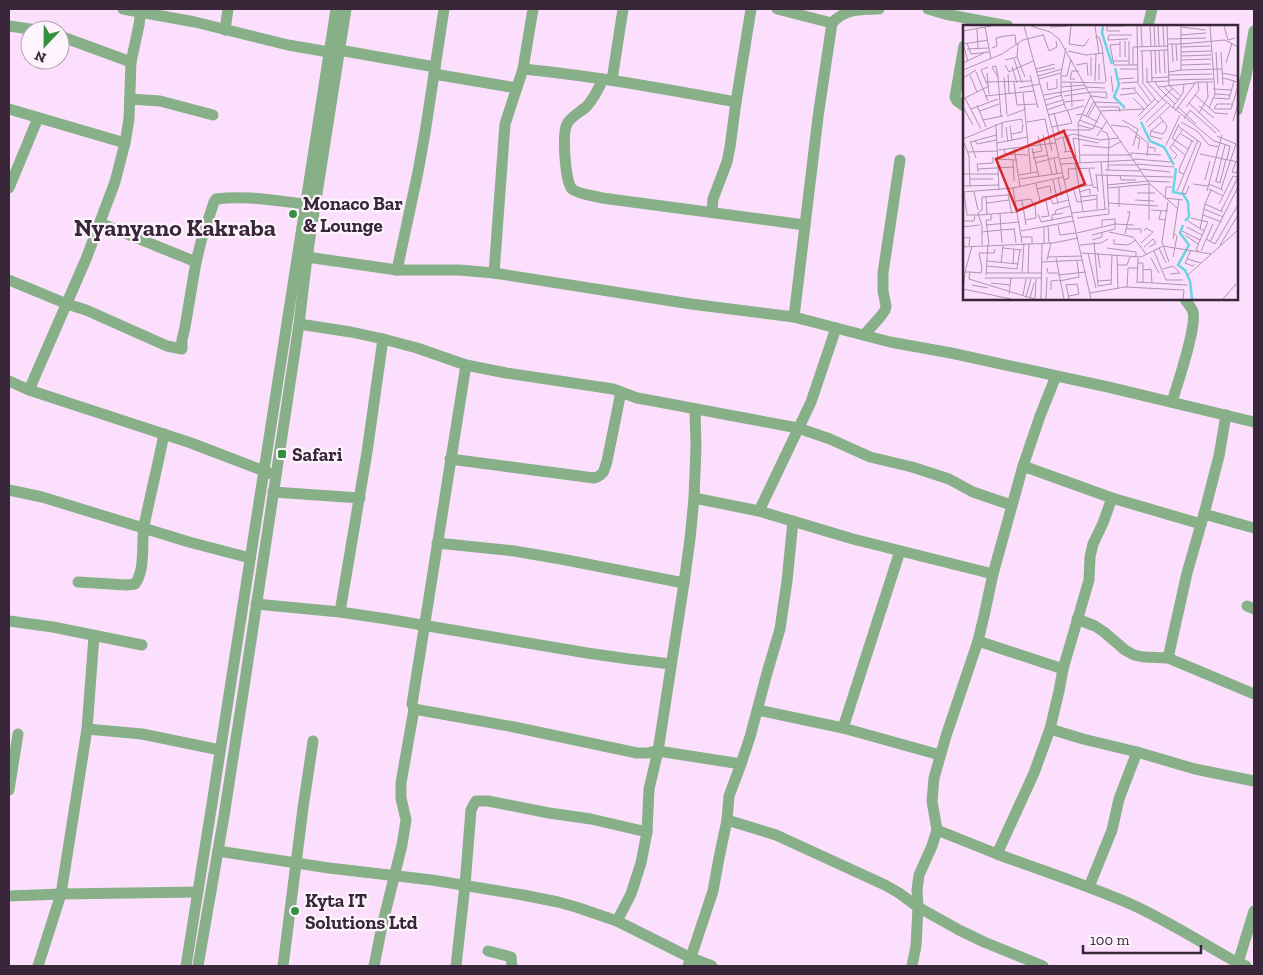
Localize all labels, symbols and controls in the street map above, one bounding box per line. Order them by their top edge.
north arrow [20,20,70,70]
inset map [963,25,1238,300]
text: N [32,47,48,66]
place label: Monaco Bar & Lounge [303,192,403,237]
marker: Monaco Bar & Lounge [287,208,299,220]
district label: Nyanyano Kakraba [74,213,276,242]
place label: Safari [292,443,343,466]
marker: Safari [276,448,288,460]
place label: Kyta IT Solutions Ltd [305,889,418,934]
marker: Kyta IT Solutions Ltd [289,905,301,917]
scale bar [1083,922,1200,954]
text: 100 m [1090,931,1129,949]

